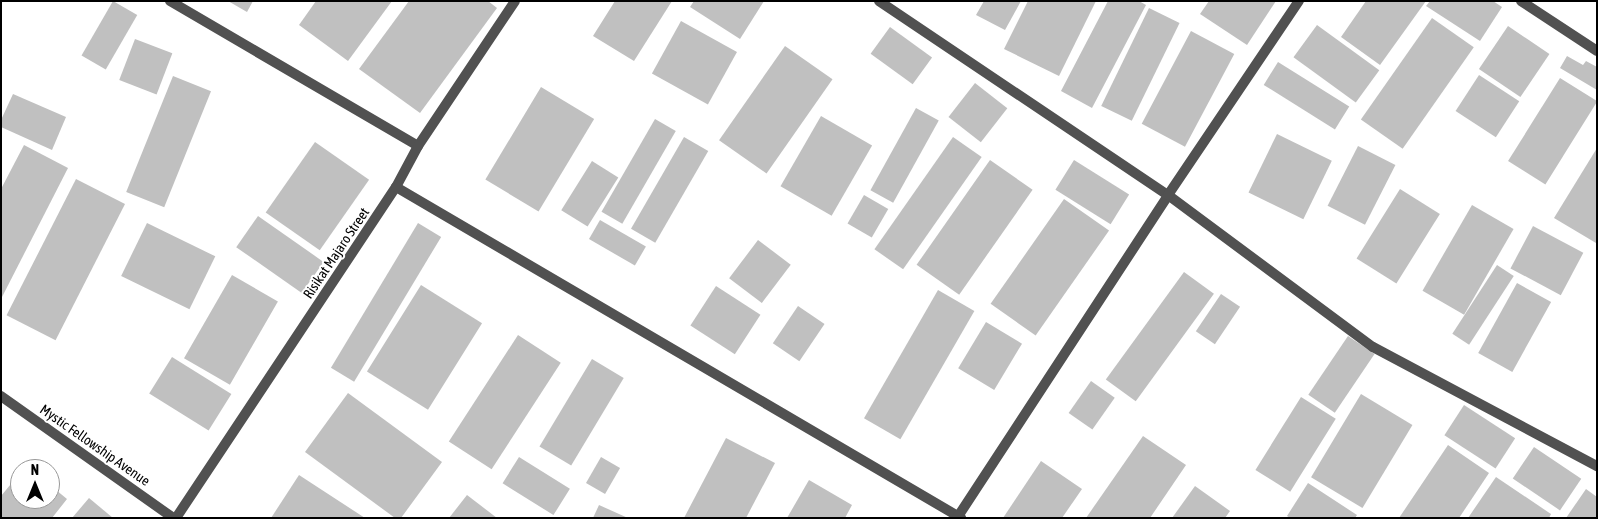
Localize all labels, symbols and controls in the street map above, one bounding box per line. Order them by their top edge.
street label: Risikat Majaro Street [299,204,373,302]
street label: Mystic Fellowship Avenue [37,401,153,489]
north arrow [10,459,60,509]
text: N [31,462,39,478]

